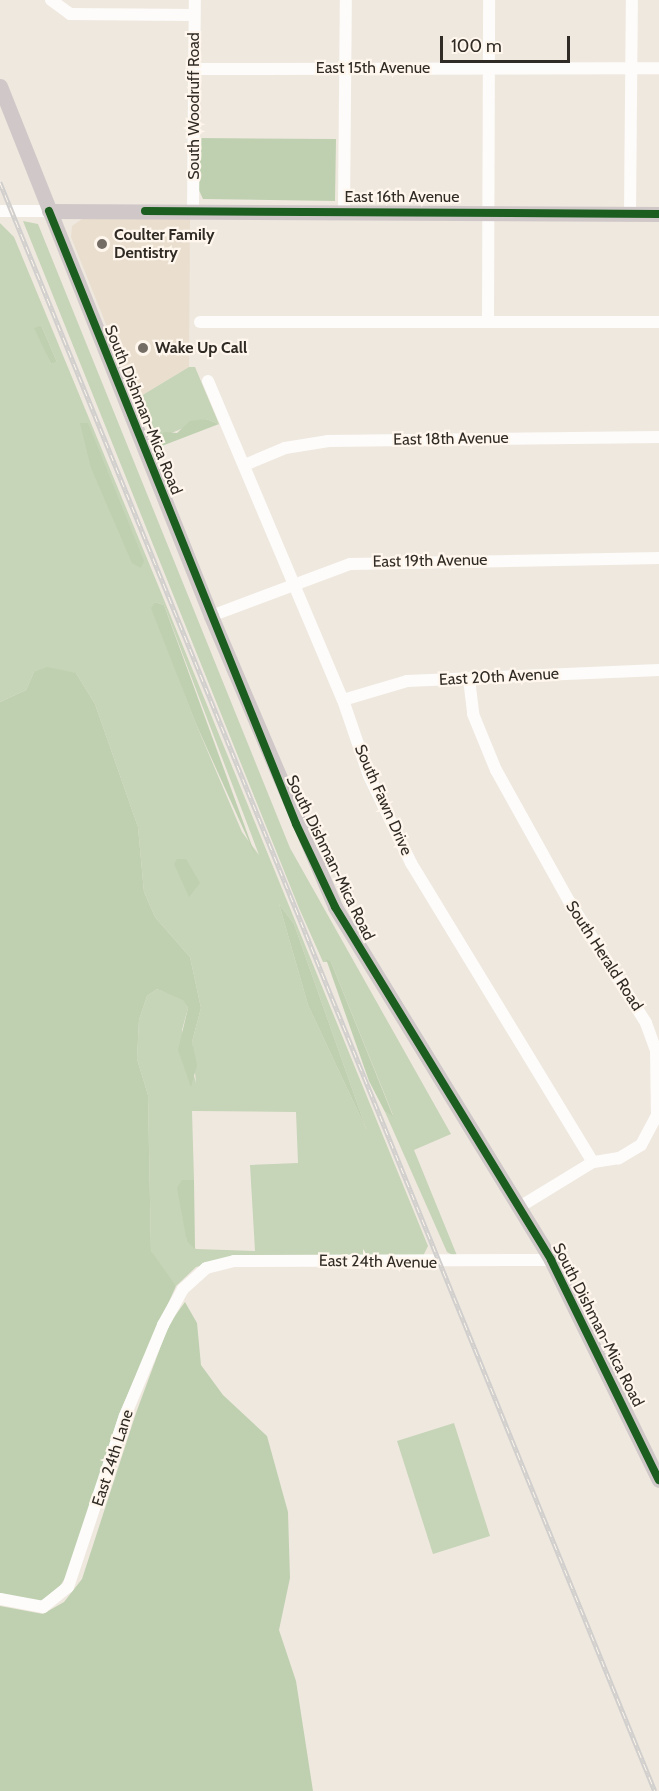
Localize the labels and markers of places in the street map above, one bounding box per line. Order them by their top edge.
place label: Coulter Family Dentistry [114,225,214,263]
marker: Coulter Family Dentistry [95,237,109,251]
place label: Wake Up Call [155,338,247,358]
marker: Wake Up Call [136,341,150,355]

